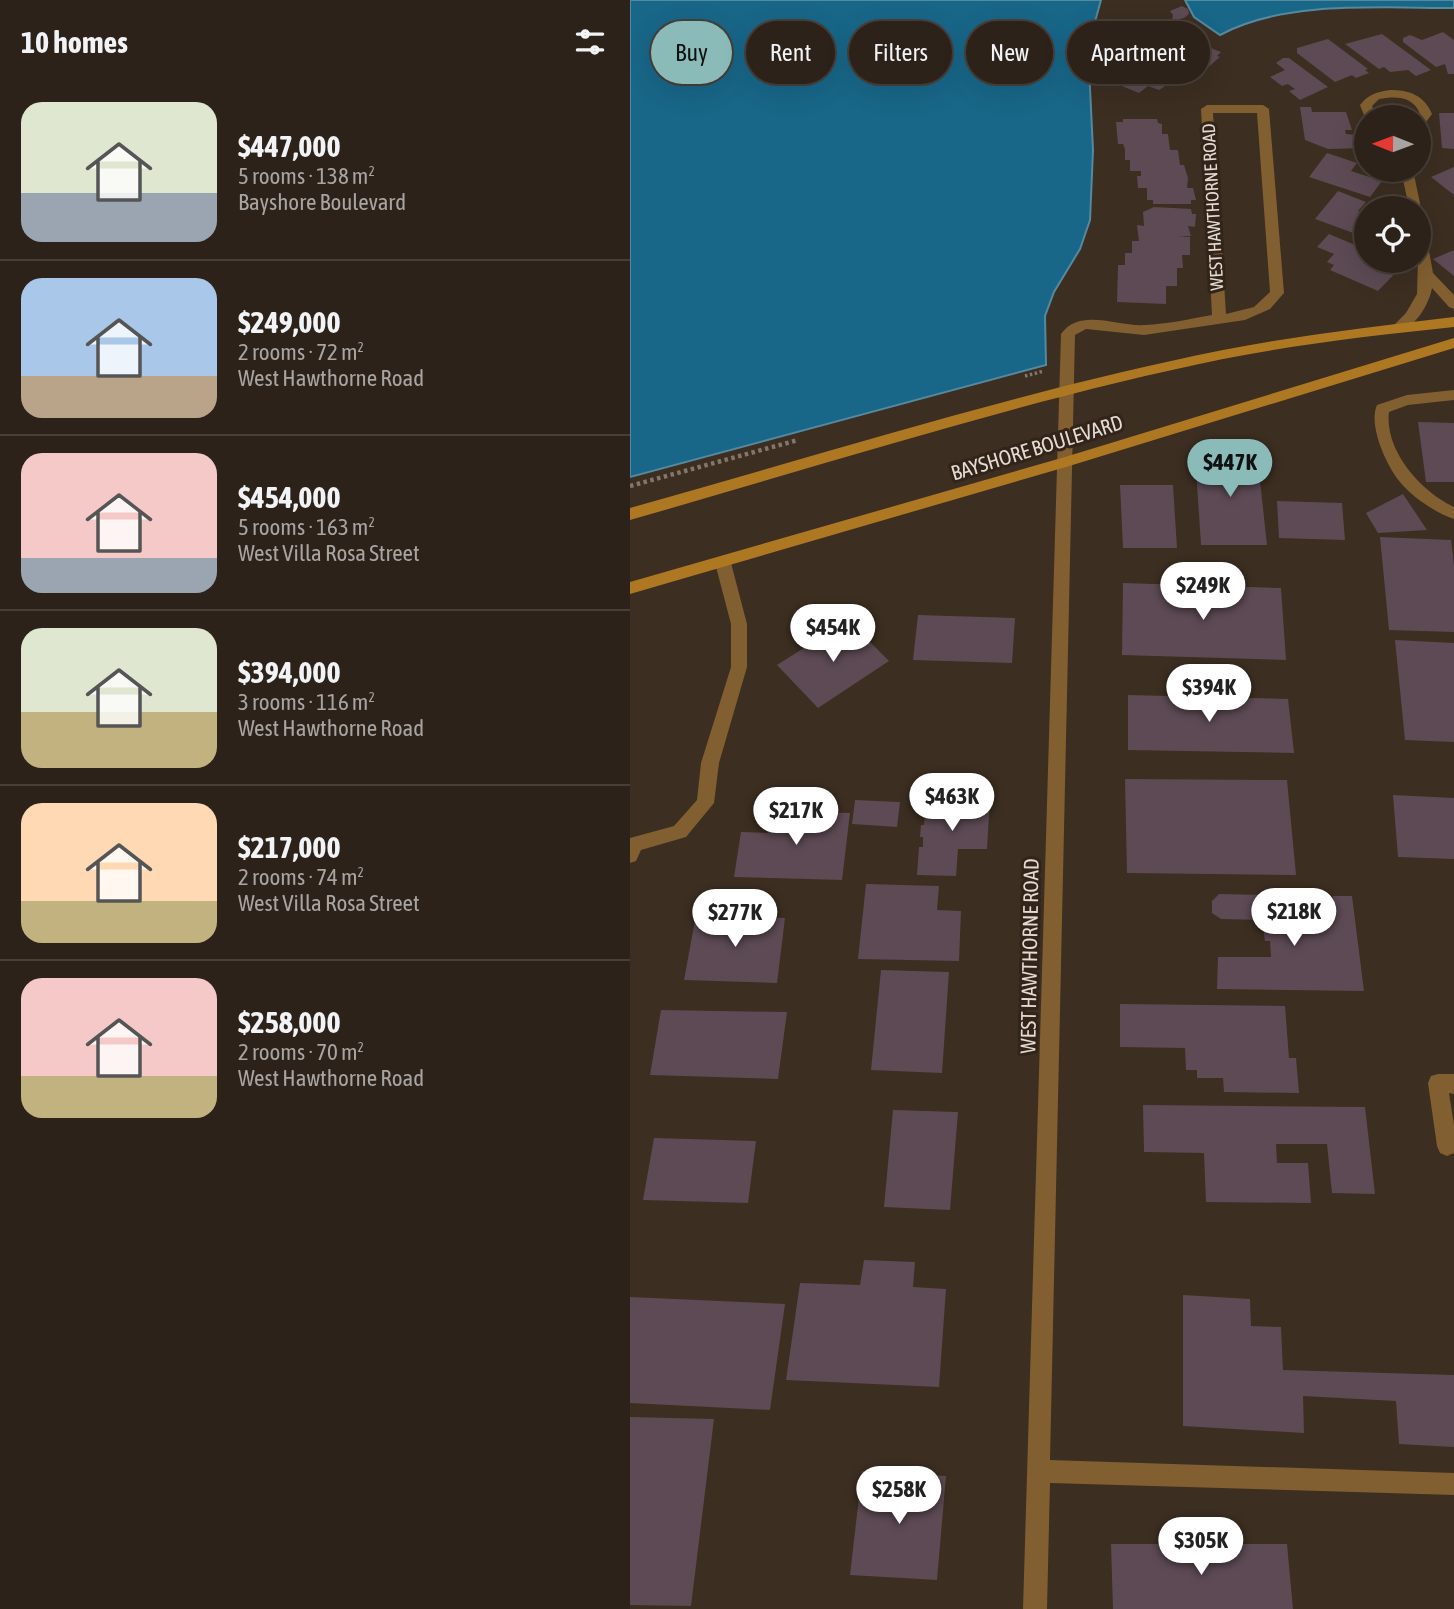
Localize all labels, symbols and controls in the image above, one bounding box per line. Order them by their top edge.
chip: Buy [651,21,732,84]
chip: Rent [746,21,835,84]
chip: Filters [849,21,952,84]
chip: New [966,21,1053,84]
chip: Apartment [1067,21,1210,84]
icon: filters [571,23,609,61]
text: 10 homes [21,25,128,59]
north arrow [1354,105,1432,182]
map controls [1354,105,1431,273]
street label: WEST HAWTHORNE ROAD [1198,123,1227,291]
text: $447,000 [238,129,341,163]
icon: home [77,130,161,214]
text: 5 rooms · 138 m² [238,163,375,189]
text: Bayshore Boulevard [238,189,406,215]
button: locate [1354,196,1431,273]
text: $249,000 [238,305,341,339]
icon: home [77,306,161,390]
text: 2 rooms · 72 m² [238,339,364,365]
text: West Hawthorne Road [238,365,424,391]
street label: BAYSHORE BOULEVARD [948,410,1125,485]
pin: $447K [1181,440,1279,499]
text: $447K [1203,449,1257,475]
text: $454,000 [238,480,341,514]
icon: home [77,481,161,565]
text: 5 rooms · 163 m² [238,514,375,540]
text: West Villa Rosa Street [238,540,420,566]
pin: $249K [1154,562,1252,622]
text: $249K [1176,572,1230,598]
pin: $454K [784,604,882,664]
text: $454K [806,614,860,640]
text: $394,000 [238,655,341,689]
icon: home [77,656,161,740]
pin: $394K [1160,664,1258,724]
text: $394K [1182,674,1236,700]
text: 3 rooms · 116 m² [238,689,375,715]
text: West Hawthorne Road [238,715,424,741]
pin: $463K [903,774,1001,833]
text: $463K [925,783,979,809]
pin: $217K [747,788,845,847]
text: $217K [769,797,823,823]
text: $217,000 [238,830,341,864]
icon: home [77,831,161,915]
street label: WEST HAWTHORNE ROAD [1015,858,1043,1054]
text: 2 rooms · 74 m² [238,864,364,890]
pin: $218K [1245,888,1343,948]
text: West Villa Rosa Street [238,890,420,916]
pin: $277K [686,890,784,949]
text: $218K [1267,898,1321,924]
text: $277K [708,899,762,925]
text: $258,000 [238,1005,341,1039]
icon: home [77,1006,161,1090]
text: 2 rooms · 70 m² [238,1039,364,1065]
text: West Hawthorne Road [238,1065,424,1091]
pin: $258K [850,1466,948,1526]
text: $258K [872,1476,926,1502]
pin: $305K [1152,1518,1250,1577]
text: $305K [1174,1527,1228,1553]

